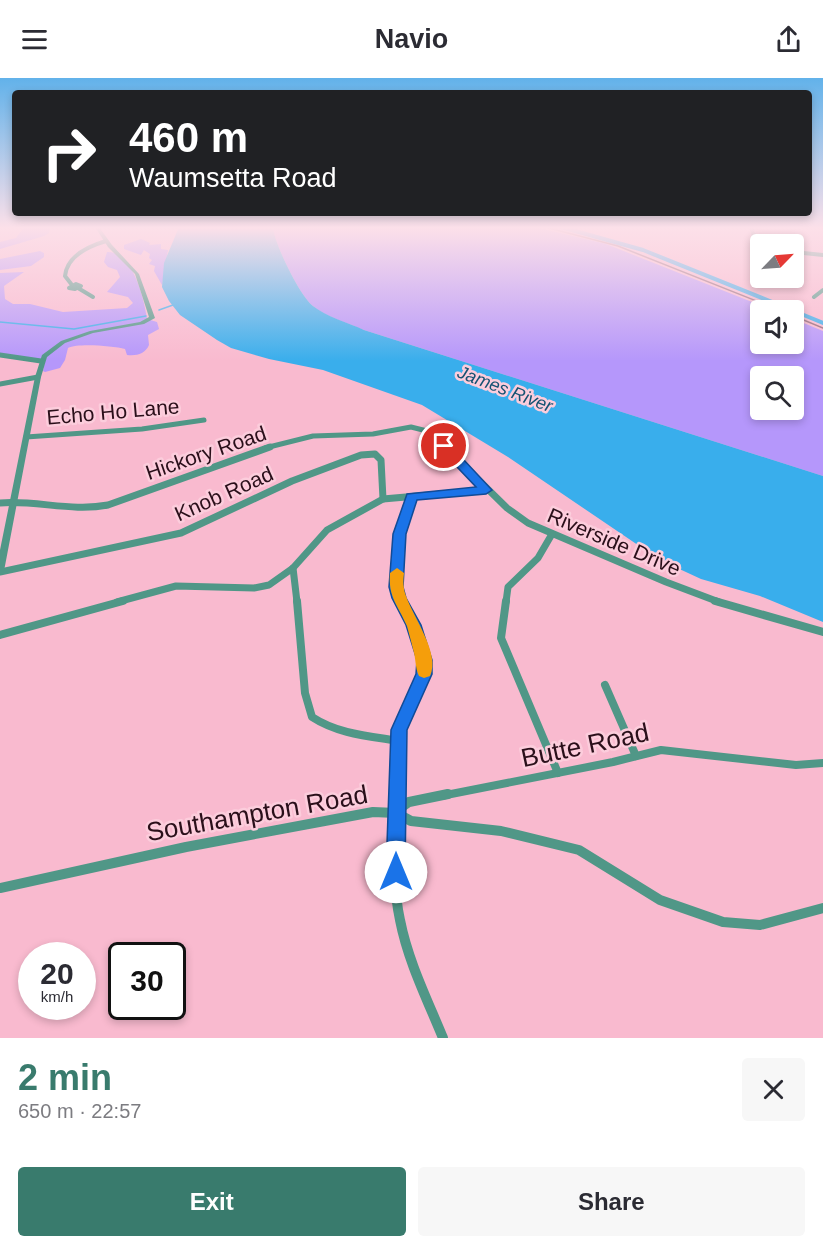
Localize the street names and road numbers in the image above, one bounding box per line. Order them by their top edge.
street label: Echo Ho Lane [46,394,180,429]
street label: Hickory Road [143,421,269,484]
street label: Knob Road [171,462,276,525]
street label: Riverside Drive [544,503,684,580]
street label: Butte Road [518,717,652,773]
street label: Southampton Road [144,779,370,847]

